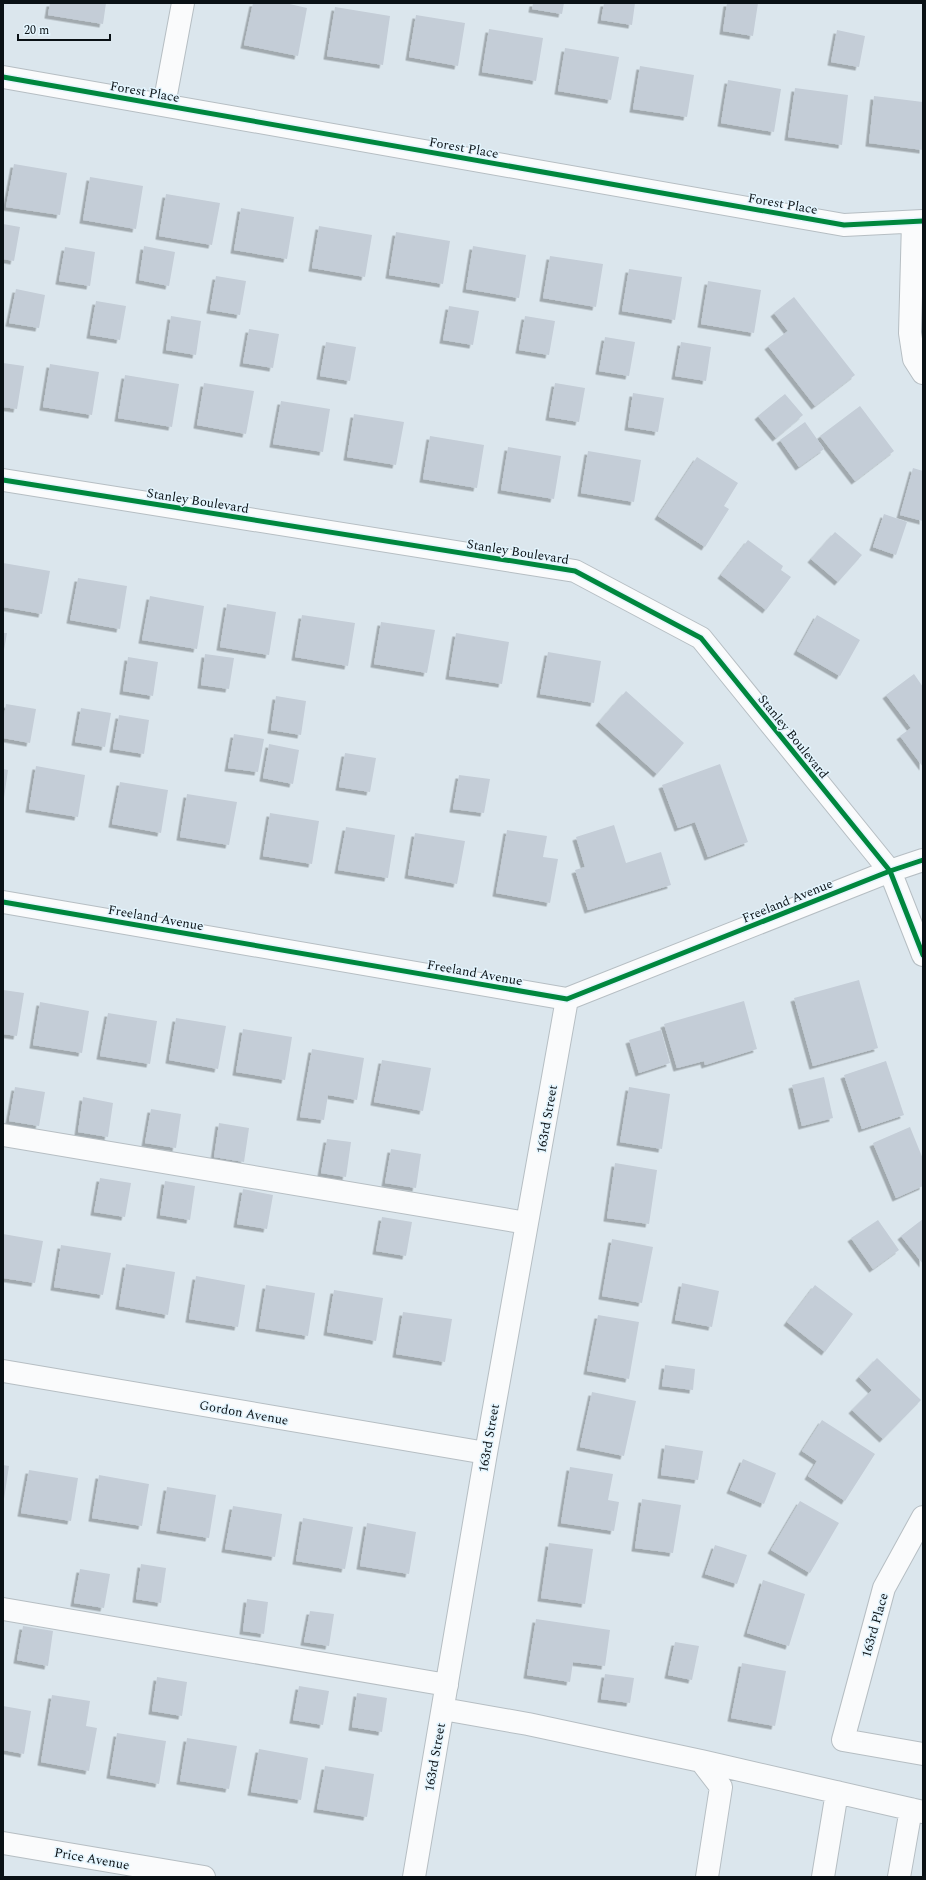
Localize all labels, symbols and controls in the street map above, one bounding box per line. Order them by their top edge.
scale bar [18,16,110,42]
text: 20 m [24,21,49,40]
street label: Forest Place [108,76,181,108]
street label: Forest Place [427,132,500,164]
street label: Forest Place [746,188,819,220]
street label: Stanley Boulevard [145,483,250,519]
street label: Stanley Boulevard [465,534,570,570]
street label: Stanley Boulevard [753,690,834,783]
street label: Freeland Avenue [739,874,836,928]
street label: Freeland Avenue [107,900,205,936]
street label: Freeland Avenue [426,955,524,991]
street label: 163rd Street [531,1083,563,1155]
street label: Gordon Avenue [198,1395,290,1431]
street label: 163rd Street [473,1402,505,1474]
street label: 163rd Place [856,1591,894,1660]
street label: 163rd Street [419,1721,451,1793]
street label: Price Avenue [53,1843,131,1875]

